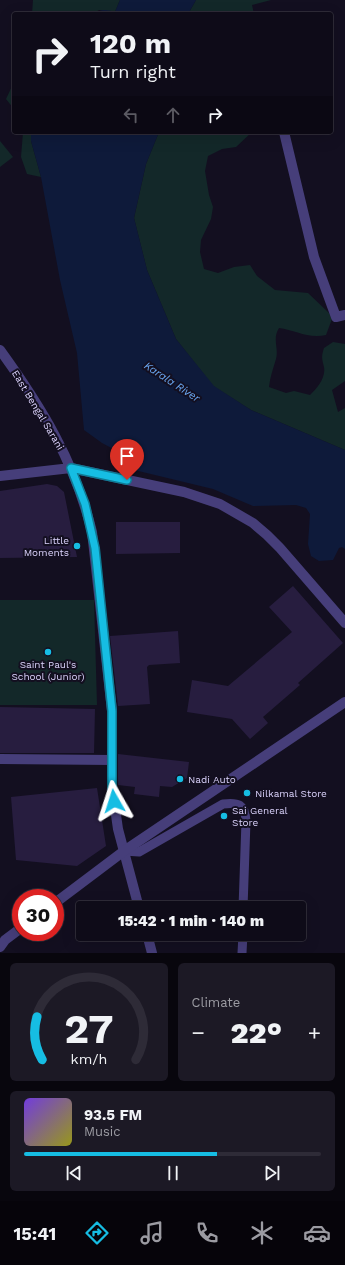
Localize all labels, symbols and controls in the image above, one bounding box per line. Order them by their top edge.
text: 120 m [90,27,171,60]
icon: right [24,28,76,80]
text: Turn right [90,61,176,82]
icon: left [120,104,142,126]
icon: ahead [162,104,184,126]
icon: right [204,104,226,126]
water label: Karala River [142,359,203,405]
street label: East Bengal Sarani [10,368,66,452]
pin [110,439,144,480]
icon: arrive [116,445,138,467]
place label: Little Moments [24,535,69,558]
marker: Little Moments [72,541,82,551]
marker: Saint Paul's School (Junior) [43,647,53,657]
place label: Saint Paul's School (Junior) [11,659,85,682]
marker: Nadi Auto [175,774,185,784]
place label: Nadi Auto [188,774,236,785]
position arrow [93,780,135,822]
marker: Nilkamal Store [242,788,252,798]
place label: Nilkamal Store [255,788,327,799]
place label: Sai General Store [232,805,288,828]
marker: Sai General Store [219,811,229,821]
speed limit sign: 30 [12,889,64,941]
text: 15:42 · 1 min · 140 m [118,912,264,930]
text: Climate [192,995,240,1010]
text: 27 [64,1004,113,1053]
text: 22° [231,1015,282,1050]
text: − [192,1020,205,1045]
text: + [308,1020,321,1045]
text: km/h [70,1051,107,1067]
text: 93.5 FM [84,1106,142,1124]
text: Music [84,1124,121,1139]
icon: previous [63,1162,85,1184]
icon: pause [162,1162,184,1184]
icon: next [261,1162,283,1184]
icon: directions [83,1219,111,1247]
icon: music [138,1219,166,1247]
icon: phone [193,1219,221,1247]
icon: climate [248,1219,276,1247]
icon: car [303,1219,331,1247]
text: 15:41 [14,1223,56,1244]

